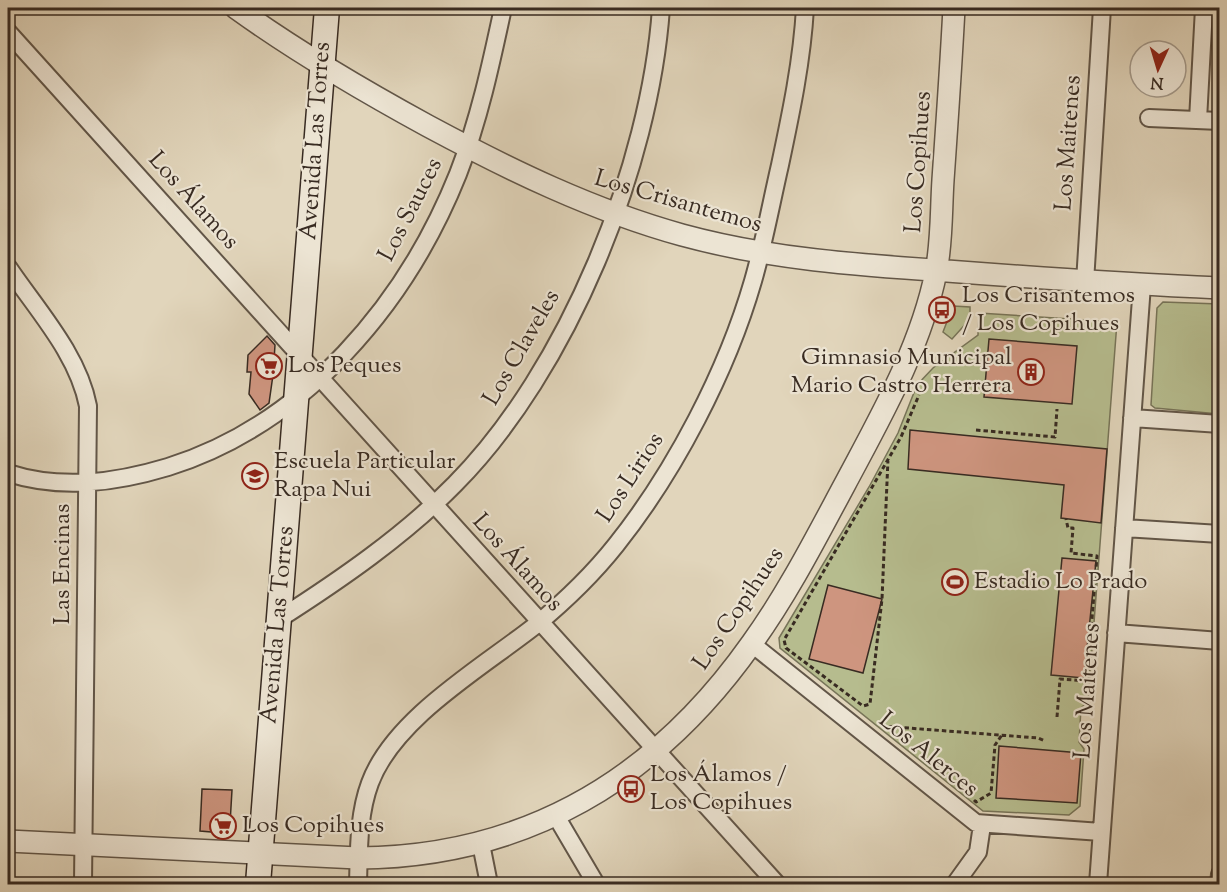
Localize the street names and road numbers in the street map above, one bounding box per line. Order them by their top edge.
street label: Avenida Las Torres [292,41,340,241]
street label: Los Maitenes [1047,74,1091,212]
street label: Los Copihues [897,90,941,234]
street label: Los Álamos [140,144,246,258]
street label: Los Sauces [370,152,452,268]
street label: Los Crisantemos [590,162,766,242]
street label: Los Claveles [475,284,569,412]
street label: Los Lirios [589,426,673,530]
street label: Las Encinas [46,504,80,624]
street label: Los Álamos [464,506,570,620]
street label: Avenida Las Torres [252,525,304,725]
street label: Los Copihues [685,541,793,677]
street label: Los Maitenes [1066,622,1110,760]
street label: Los Alerces [871,704,985,806]

